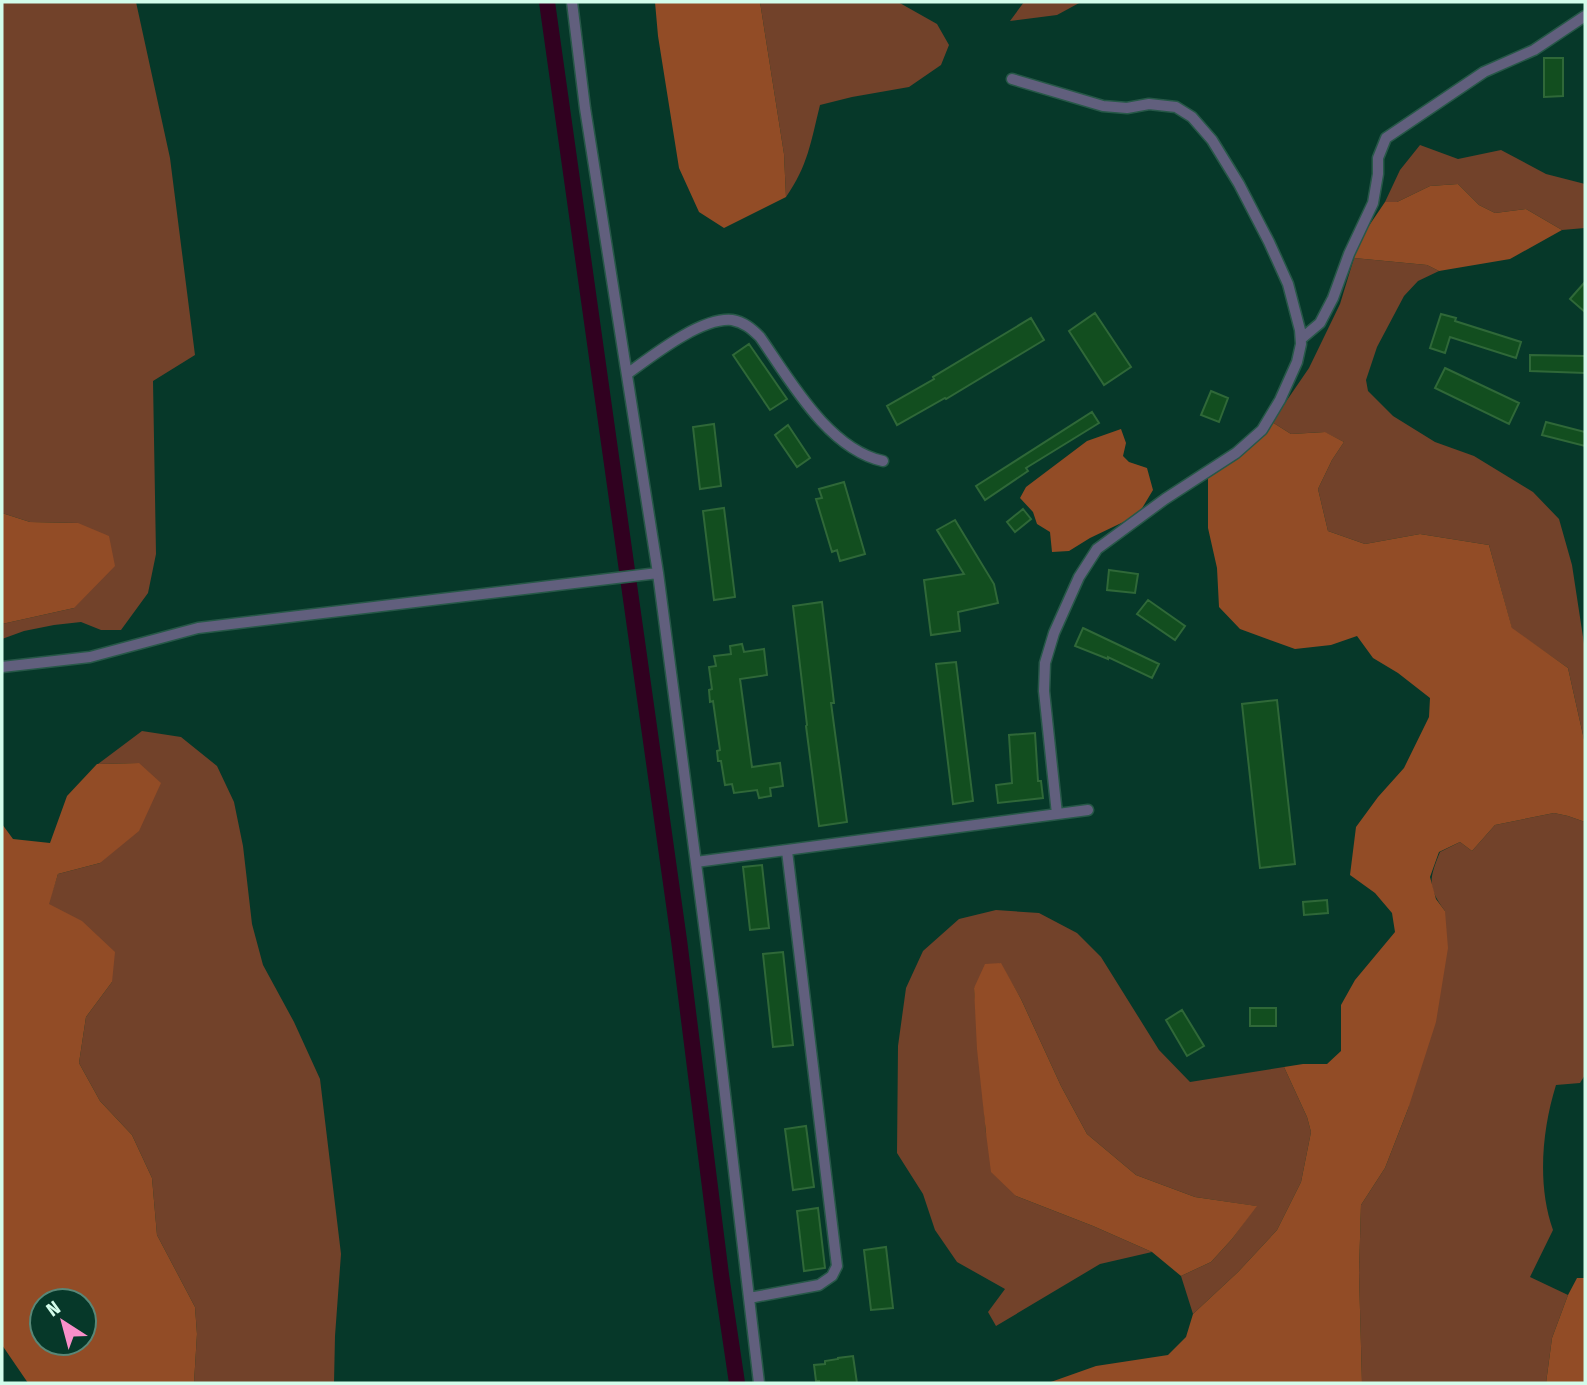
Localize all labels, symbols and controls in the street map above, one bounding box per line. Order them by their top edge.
north arrow [28,1287,98,1357]
text: N [42,1296,65,1321]

